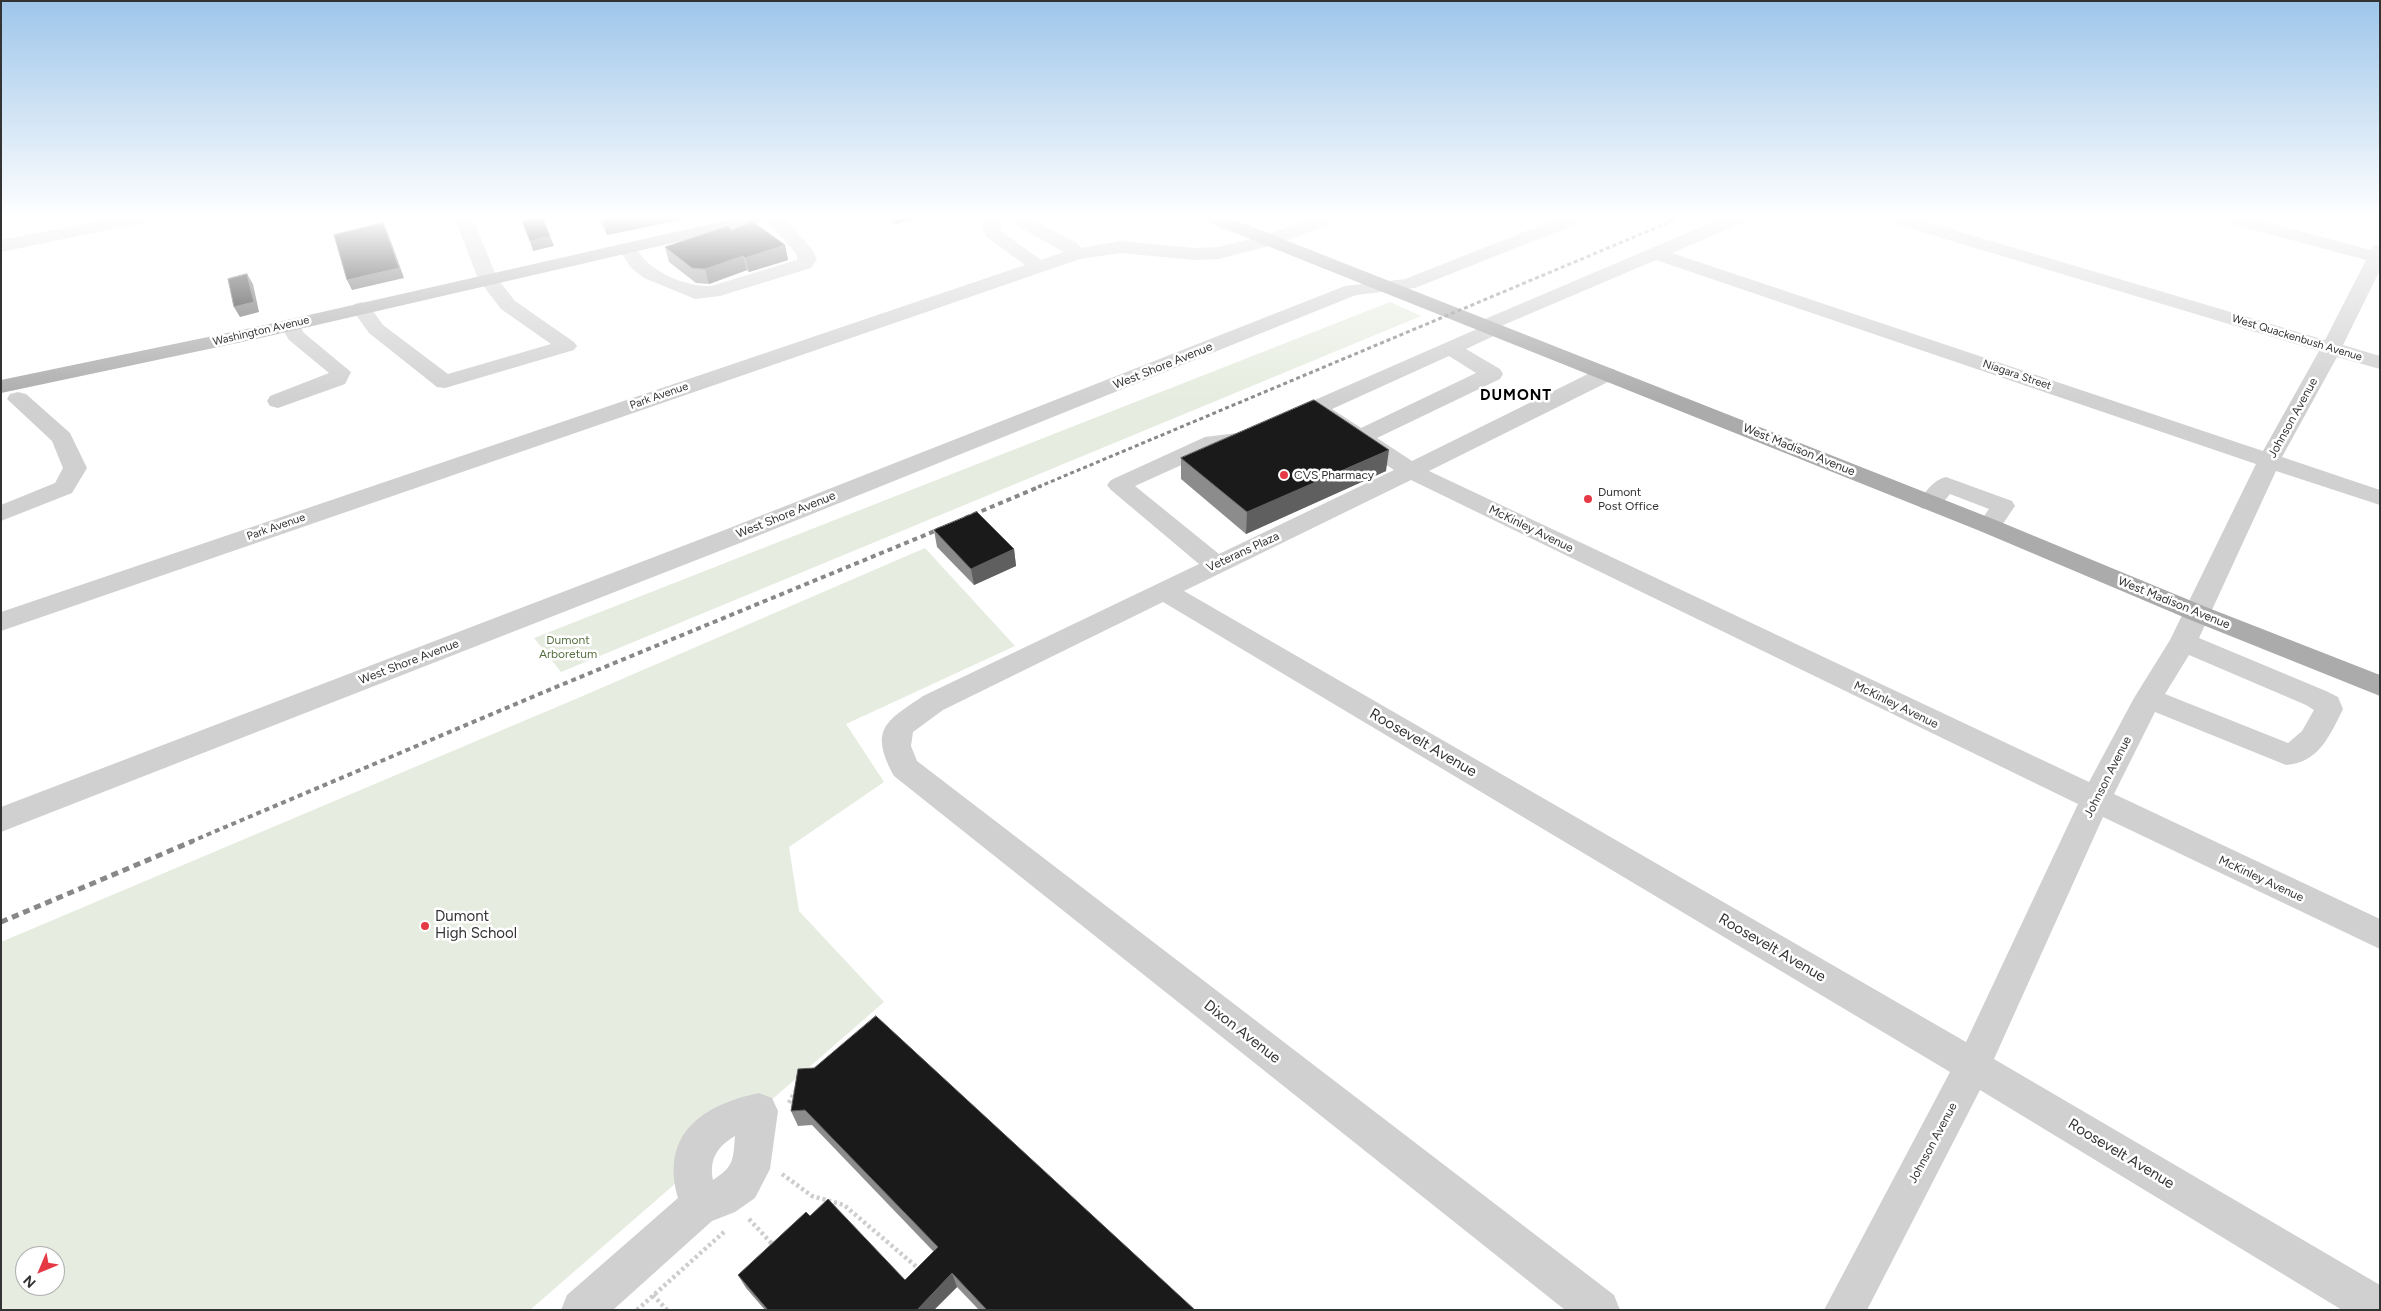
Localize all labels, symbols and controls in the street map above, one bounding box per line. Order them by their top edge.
street label: West Quackenbush Avenue [2230,312,2364,364]
street label: Washington Avenue [211,313,311,349]
street label: West Shore Avenue [1111,339,1215,393]
street label: Niagara Street [1981,357,2053,393]
street label: Johnson Avenue [2265,375,2321,461]
street label: Park Avenue [628,380,690,412]
district label: DUMONT [1479,387,1553,405]
street label: West Madison Avenue [1741,421,1857,479]
place label: CVS Pharmacy [1294,468,1374,482]
marker: CVS Pharmacy [1278,469,1290,481]
place label: Dumont Post Office [1598,485,1659,513]
street label: West Shore Avenue [734,488,838,542]
marker: Dumont Post Office [1582,493,1594,505]
street label: McKinley Avenue [1486,502,1576,556]
street label: Park Avenue [245,511,307,543]
street label: Veterans Plaza [1204,529,1282,575]
street label: West Madison Avenue [2116,574,2232,632]
park label: Dumont Arboretum [539,633,597,661]
street label: West Shore Avenue [357,636,461,688]
street label: McKinley Avenue [1851,678,1941,732]
street label: Roosevelt Avenue [1366,705,1480,781]
street label: Johnson Avenue [2081,734,2135,820]
street label: McKinley Avenue [2216,853,2306,905]
place label: Dumont High School [435,908,517,943]
street label: Roosevelt Avenue [1715,910,1829,986]
marker: Dumont High School [419,920,431,932]
street label: Dixon Avenue [1200,996,1284,1068]
street label: Johnson Avenue [1906,1100,1960,1186]
street label: Roosevelt Avenue [2065,1115,2177,1193]
north arrow [15,1246,65,1296]
text: N [20,1271,40,1291]

